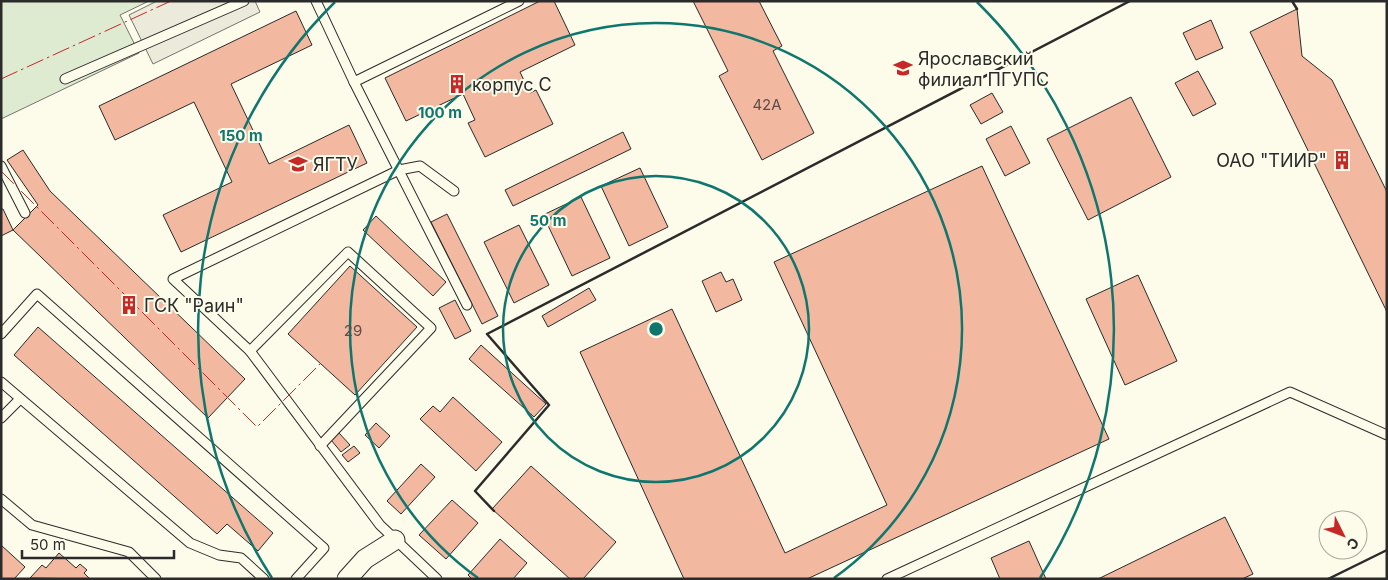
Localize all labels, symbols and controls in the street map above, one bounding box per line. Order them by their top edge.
place label: Ярославский филиал ПГУПС [918,48,1049,90]
school or university icon: Ярославский филиал ПГУПС [892,57,914,79]
building icon: корпус С [446,73,468,95]
place label: корпус С [472,74,552,95]
house number: 42А [752,95,782,114]
text: 100 m [418,103,462,122]
text: 150 m [219,126,263,145]
building icon: ОАО "ТИИР" [1331,149,1353,171]
place label: ОАО "ТИИР" [1216,150,1327,171]
school or university icon: ЯГТУ [287,153,309,175]
place label: ЯГТУ [313,154,358,175]
text: 50 m [530,211,566,230]
building icon: ГСК "Раин" [118,294,140,316]
place label: ГСК "Раин" [144,295,244,316]
centre of rings [647,320,665,338]
house number: 29 [344,321,362,340]
north arrow [1318,510,1368,560]
scale bar [22,528,175,560]
text: С [1343,534,1363,554]
text: 50 m [30,535,66,554]

